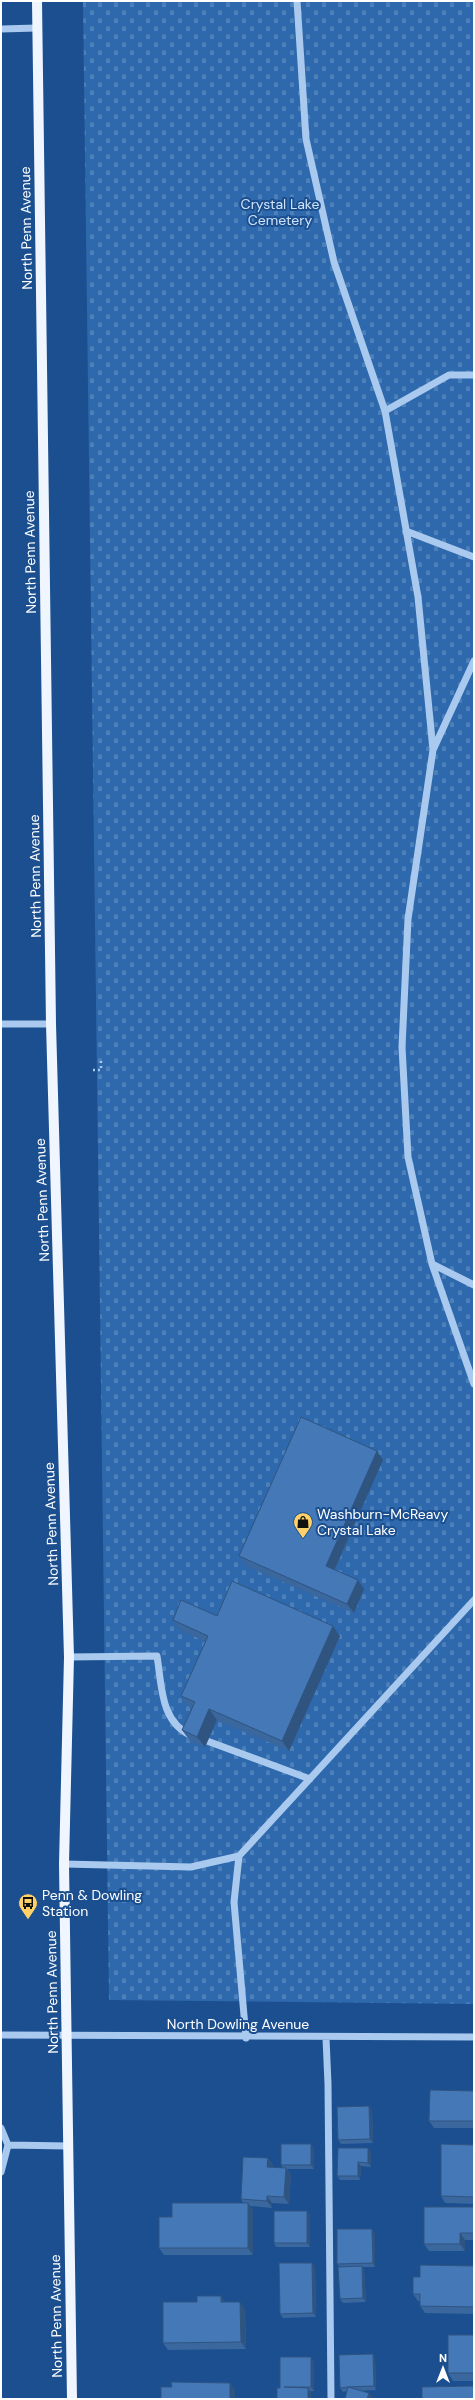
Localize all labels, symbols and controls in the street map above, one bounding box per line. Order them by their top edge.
street label: North Penn Avenue [16,166,36,290]
park label: Crystal Lake Cemetery [241,195,319,229]
street label: North Penn Avenue [20,490,40,614]
street label: North Penn Avenue [25,814,45,938]
street label: North Penn Avenue [31,1138,53,1262]
street label: North Penn Avenue [40,1462,62,1586]
place label: Washburn-McReavy Crystal Lake [317,1505,448,1539]
shop icon: Washburn-McReavy Crystal Lake [292,1511,314,1539]
place label: Penn & Dowling Station [42,1886,142,1920]
bus stop icon: Penn & Dowling Station [17,1892,39,1920]
street label: North Penn Avenue [42,1930,62,2054]
street label: North Dowling Avenue [167,2015,309,2033]
street label: North Penn Avenue [46,2254,66,2378]
north arrow [423,2348,463,2388]
text: N [439,2351,447,2365]

